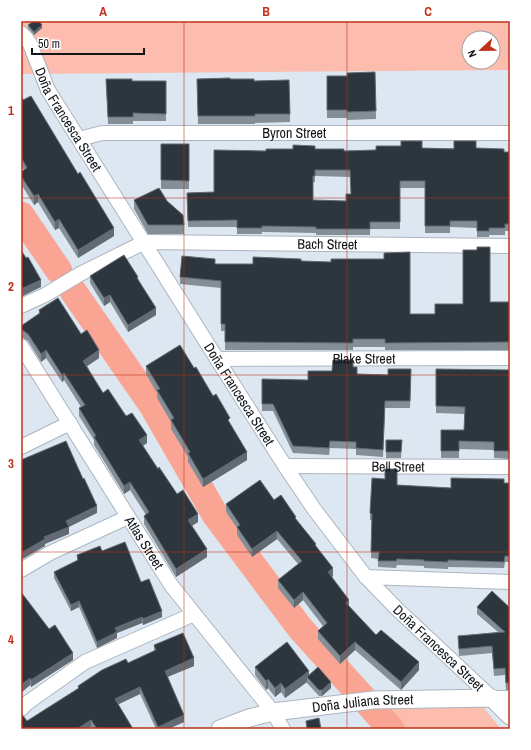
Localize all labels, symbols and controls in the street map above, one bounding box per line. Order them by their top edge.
text: A [99,3,107,20]
text: B [262,3,270,20]
text: C [424,3,432,20]
scale bar [32,30,144,56]
north arrow [461,30,501,70]
text: 50 m [38,36,60,52]
text: N [464,48,479,59]
street label: Doña Francesca Street [31,65,106,175]
text: 1 [8,102,14,119]
street label: Byron Street [262,124,326,142]
street label: Bach Street [297,235,357,253]
text: 2 [8,278,14,295]
street label: Doña Francesca Street [200,339,279,449]
street label: Blake Street [333,349,395,368]
text: 3 [8,455,14,472]
street label: Bell Street [371,457,425,476]
street label: Atlas Street [120,512,168,572]
street label: Doña Francesca Street [389,601,488,695]
text: 4 [8,631,14,648]
street label: Doña Juliana Street [311,690,413,716]

